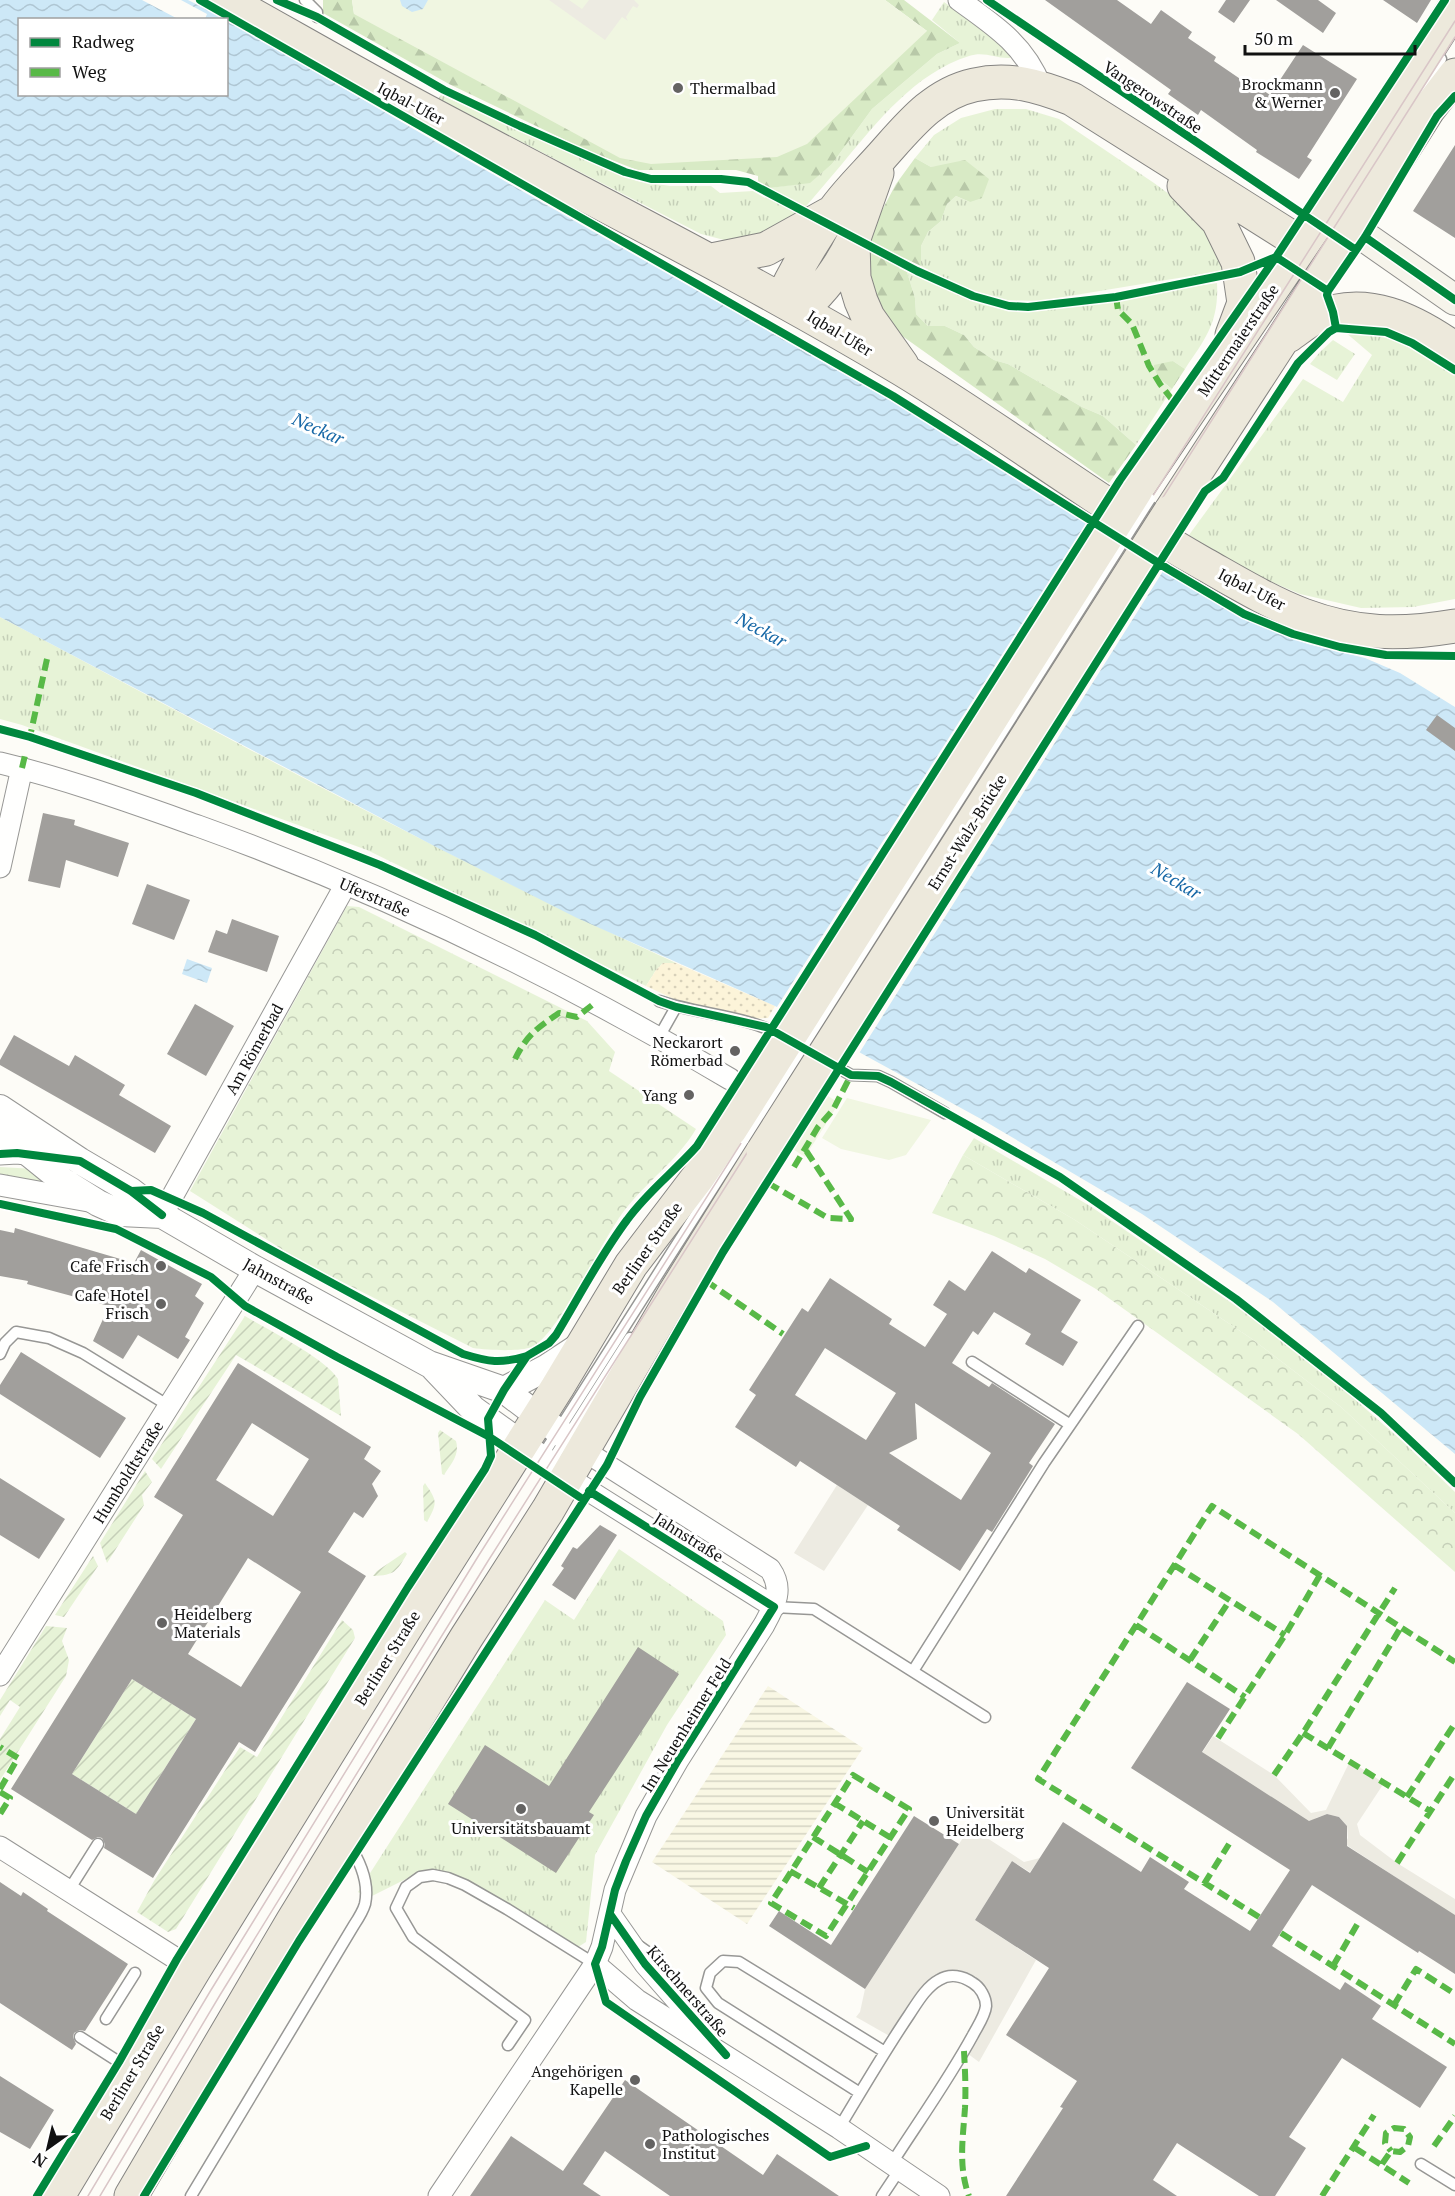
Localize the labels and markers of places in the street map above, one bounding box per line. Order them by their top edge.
place label: Brockmann & Werner [1242,73,1324,113]
place label: Thermalbad [690,77,776,99]
marker: Thermalbad [671,81,685,95]
marker: Brockmann & Werner [1328,86,1342,100]
place label: Neckarort Römerbad [651,1031,723,1071]
marker: Neckarort Römerbad [728,1044,742,1058]
place label: Yang [642,1084,678,1106]
marker: Yang [682,1088,696,1102]
place label: Cafe Frisch [70,1255,150,1277]
marker: Cafe Frisch [154,1259,168,1273]
place label: Cafe Hotel Frisch [74,1284,150,1324]
marker: Cafe Hotel Frisch [154,1297,168,1311]
place label: Heidelberg Materials [174,1603,252,1643]
marker: Heidelberg Materials [155,1616,169,1630]
place label: Universität Heidelberg [946,1801,1025,1841]
marker: Universitätsbauamt [514,1802,528,1816]
marker: Universität Heidelberg [927,1814,941,1828]
place label: Universitätsbauamt [451,1817,591,1839]
place label: Angehörigen Kapelle [531,2060,623,2100]
marker: Angehörigen Kapelle [628,2073,642,2087]
place label: Pathologisches Institut [662,2124,769,2164]
marker: Pathologisches Institut [643,2137,657,2151]

